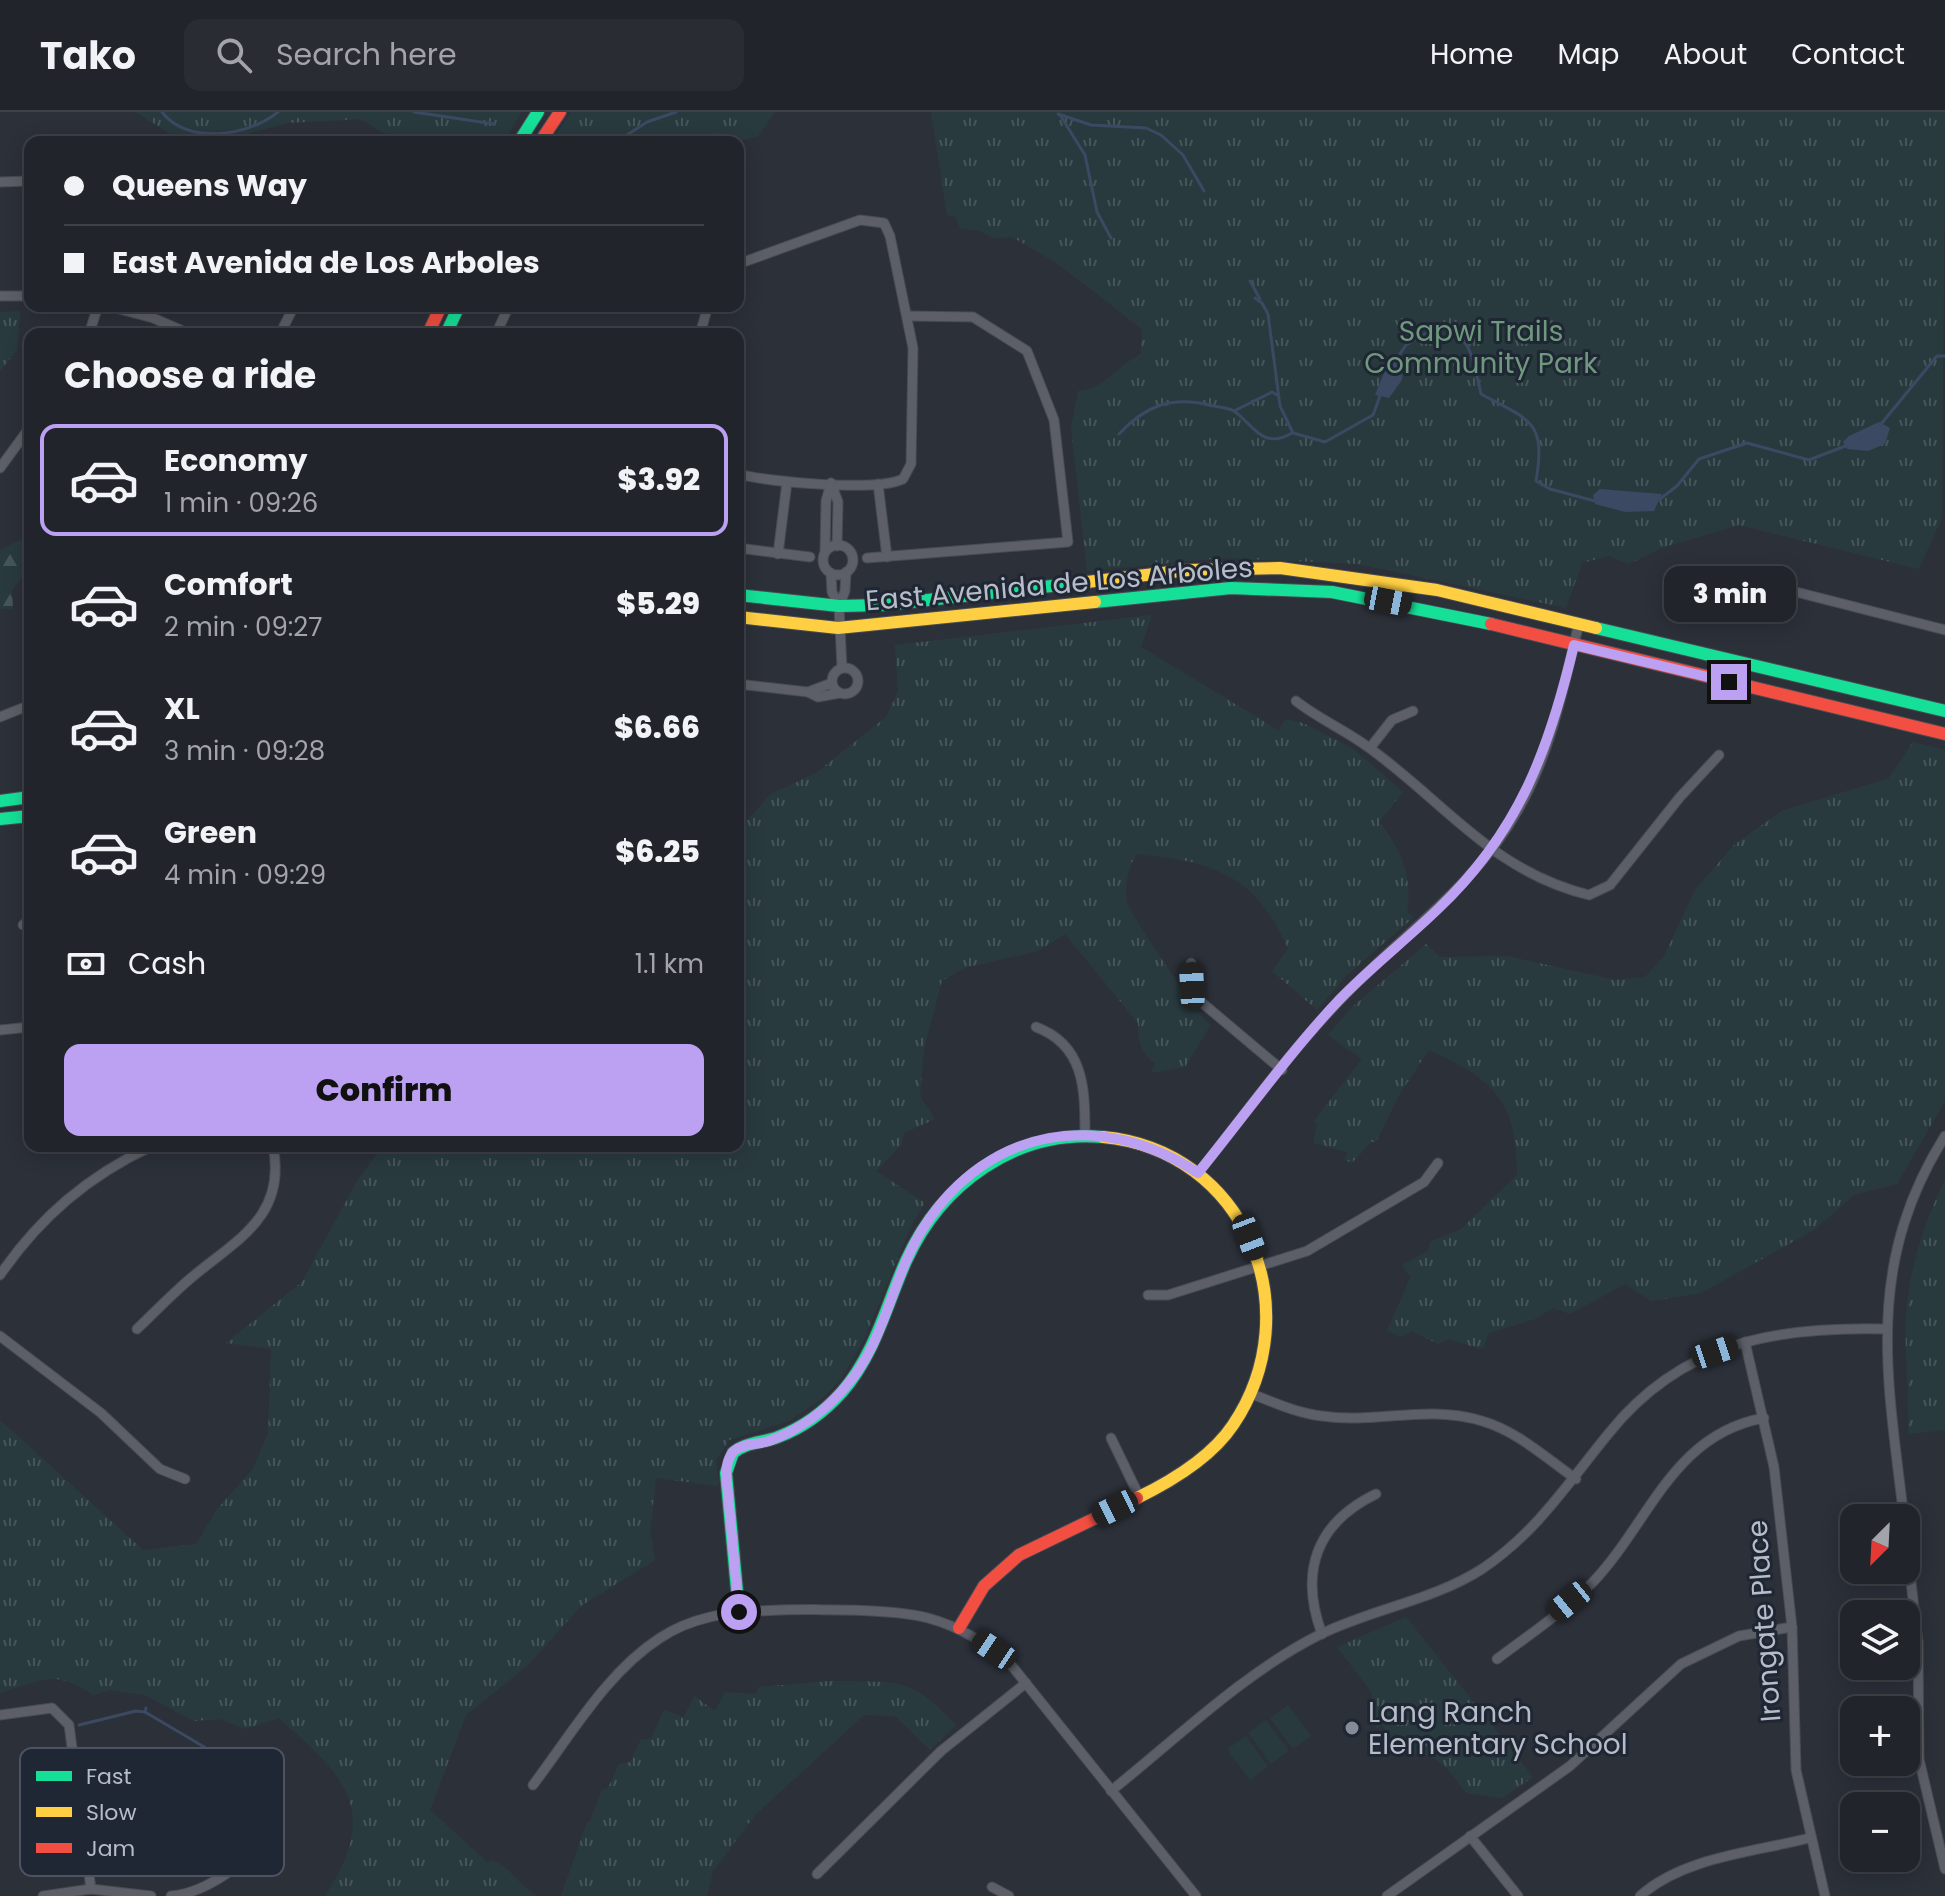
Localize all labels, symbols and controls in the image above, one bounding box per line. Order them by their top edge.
search box [184,19,744,91]
text: Tako [40,29,136,82]
icon: search [212,33,256,77]
text: Search here [276,33,457,76]
text: Home [1430,35,1513,74]
text: Map [1557,35,1619,74]
text: About [1663,35,1747,74]
text: Contact [1791,35,1905,74]
text: Queens Way [112,164,307,207]
text: East Avenida de Los Arboles [112,241,540,284]
park label: Sapwi Trails Community Park [1364,312,1598,383]
text: Choose a ride [64,350,316,401]
text: Economy [164,439,308,482]
icon: car [68,444,140,516]
text: $3.92 [618,458,700,501]
text: 1 min · 09:26 [164,485,318,521]
street label: East Avenida de Los Arboles [864,548,1254,620]
text: Comfort [164,563,293,606]
callout: 3 min [1663,566,1795,622]
icon: car [68,568,140,640]
text: 3 min [1693,576,1767,612]
text: $5.29 [616,582,700,625]
car [1362,585,1414,617]
text: 2 min · 09:27 [164,609,323,645]
route end [1711,664,1747,700]
text: XL [164,687,200,730]
icon: car [68,692,140,764]
text: $6.66 [614,706,700,749]
text: 3 min · 09:28 [164,733,325,769]
text: Green [164,811,257,854]
icon: car [68,816,140,888]
text: $6.25 [615,830,700,873]
text: 4 min · 09:29 [164,857,326,893]
icon: cash [64,942,108,986]
text: Cash [128,942,206,985]
text: 1.1 km [635,946,704,982]
car [1179,961,1205,1011]
button: Confirm [64,1044,704,1136]
car [1229,1210,1269,1264]
car [1688,1333,1742,1371]
car [1088,1487,1142,1529]
north arrow [1840,1504,1920,1584]
map controls [1840,1504,1920,1872]
street label: Irongate Place [1737,1519,1791,1723]
car [1544,1577,1596,1625]
route start [721,1594,757,1630]
button: layers [1840,1600,1920,1680]
car [967,1627,1021,1673]
place label: Lang Ranch Elementary School [1368,1693,1628,1764]
button: + [1840,1696,1920,1776]
marker: Lang Ranch Elementary School [1343,1719,1361,1737]
legend [20,1748,284,1876]
text: Fast [86,1761,131,1792]
button: − [1840,1792,1920,1872]
text: Slow [86,1797,136,1828]
text: Jam [86,1833,135,1864]

